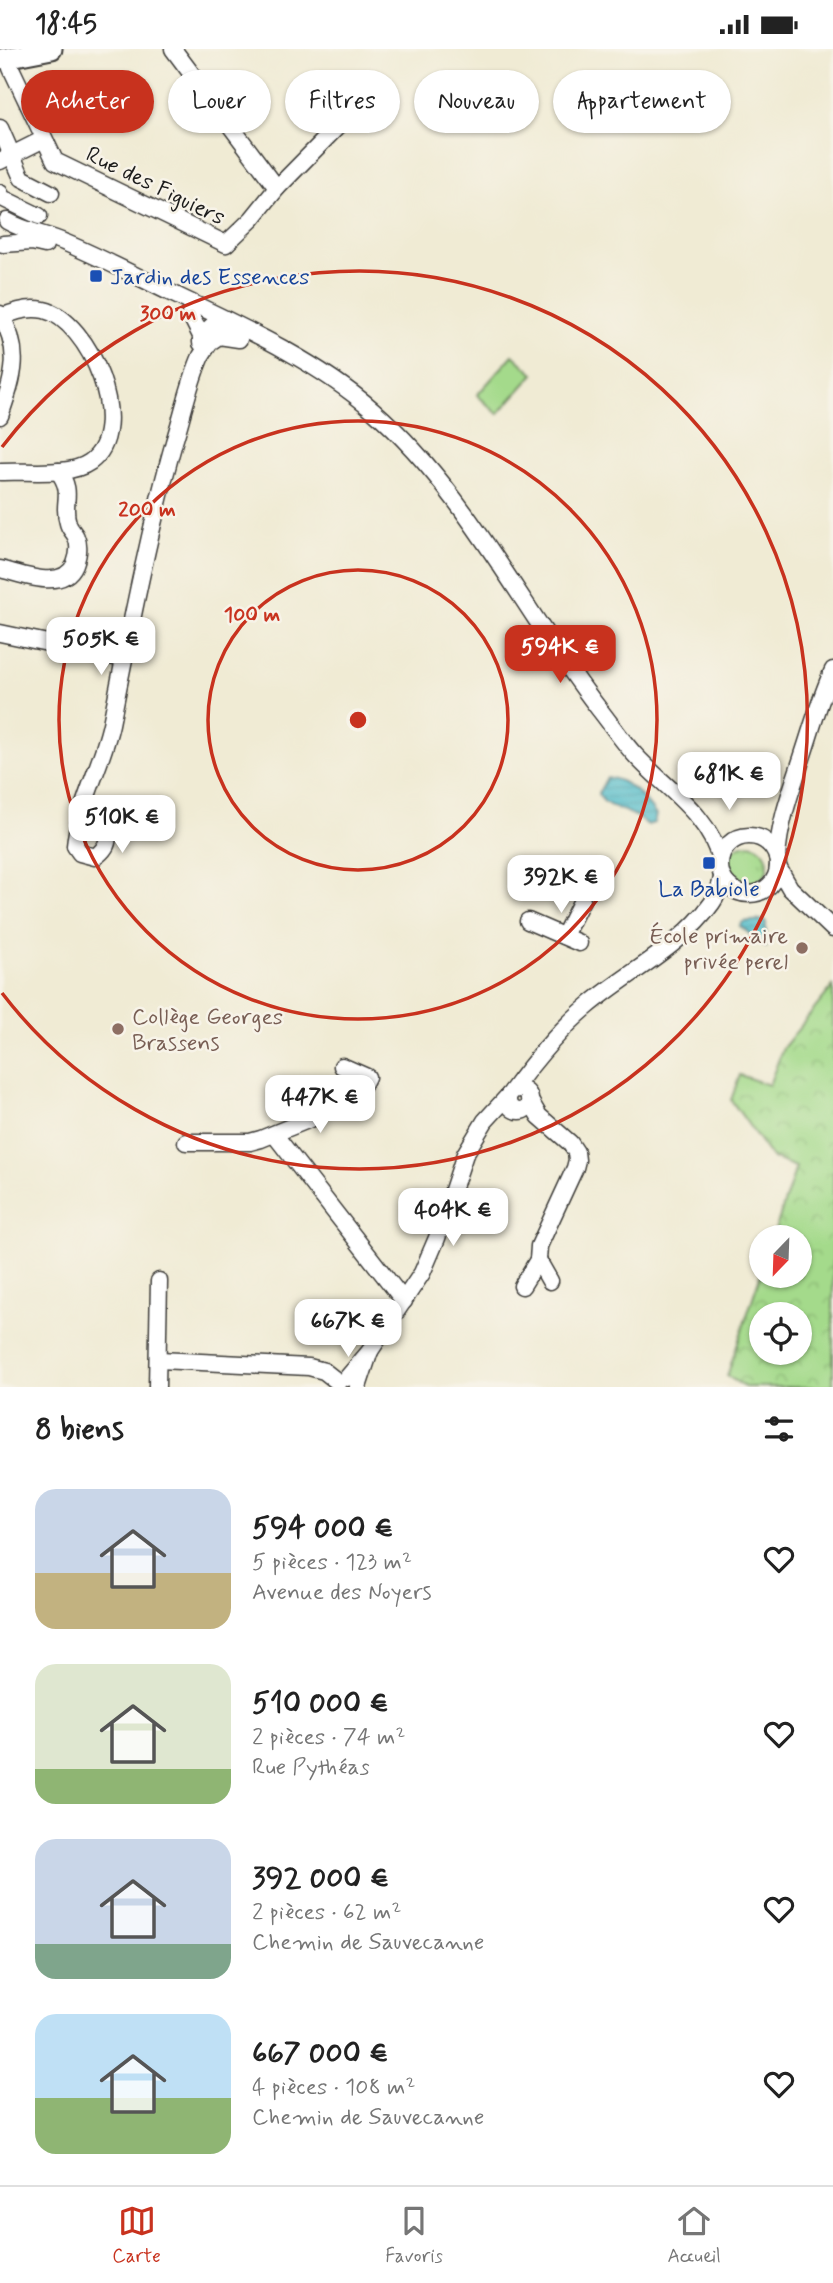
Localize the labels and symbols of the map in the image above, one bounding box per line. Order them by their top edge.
street label: Rue des Figuiers [81,140,230,233]
place label: Jardin des Essences [110,263,310,293]
marker: Jardin des Essences [88,268,104,284]
text: 300 m [140,300,197,328]
text: 200 m [118,496,176,524]
text: 100 m [224,601,280,629]
pin: 505K € [44,617,158,677]
pin: 594K € [503,625,617,685]
centre of rings [346,708,370,732]
pin: 681K € [672,753,786,812]
pin: 510K € [65,795,179,855]
pin: 392K € [504,855,618,915]
marker: La Babiole [701,855,717,871]
place label: La Babiole [658,875,760,905]
place label: École primaire privée perel [649,921,788,978]
marker: École primaire privée perel [794,940,810,956]
place label: Collège Georges Brassens [132,1003,283,1059]
marker: Collège Georges Brassens [110,1021,126,1037]
pin: 447K € [263,1075,377,1135]
pin: 404K € [396,1189,510,1248]
north arrow [749,1225,812,1288]
pin: 667K € [291,1299,405,1359]

